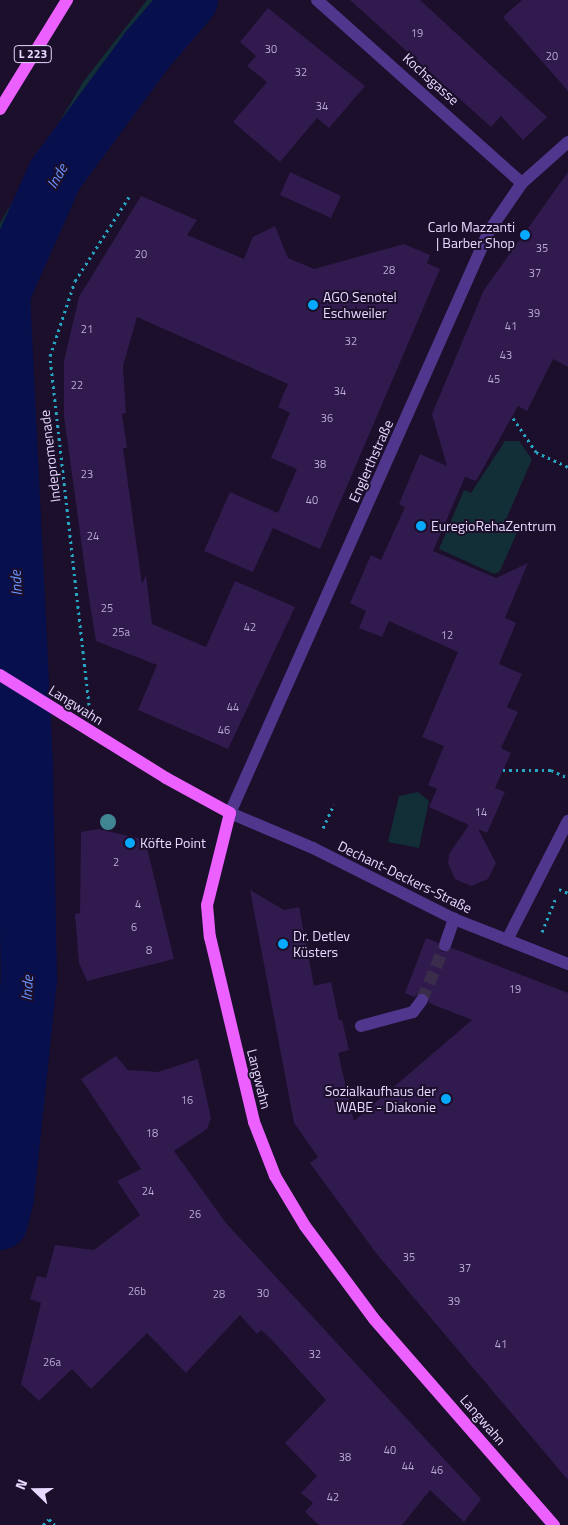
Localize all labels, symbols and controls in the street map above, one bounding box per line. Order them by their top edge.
house number: 19 [411,26,423,40]
house number: 30 [265,42,277,56]
road number: L 223 [13,44,53,64]
house number: 20 [546,49,558,63]
street label: Kochsgasse [400,50,462,108]
house number: 32 [295,65,307,79]
house number: 34 [316,99,328,113]
water label: Inde [43,161,71,191]
place label: Carlo Mazzanti | Barber Shop [428,219,515,252]
marker: Carlo Mazzanti | Barber Shop [519,229,531,241]
house number: 35 [536,241,548,255]
house number: 20 [135,247,147,261]
house number: 28 [383,263,395,277]
house number: 37 [529,266,541,280]
place label: AGO Senotel Eschweiler [323,289,397,322]
marker: AGO Senotel Eschweiler [307,299,319,311]
house number: 39 [528,306,540,320]
house number: 41 [505,319,517,333]
house number: 21 [81,322,93,336]
house number: 32 [345,334,357,348]
house number: 43 [500,348,512,362]
house number: 45 [488,372,500,386]
house number: 22 [71,378,83,392]
house number: 34 [334,384,346,398]
street label: Indepromenade [36,409,64,503]
house number: 36 [321,411,333,425]
street label: Englerthstraße [345,417,397,505]
house number: 38 [314,457,326,471]
house number: 23 [81,467,93,481]
house number: 40 [306,493,318,507]
place label: EuregioRehaZentrum [431,518,556,534]
marker: EuregioRehaZentrum [415,520,427,532]
house number: 24 [87,529,99,543]
water label: Inde [6,570,26,596]
house number: 25 [101,601,113,615]
house number: 42 [244,620,256,634]
house number: 25a [112,625,130,639]
house number: 12 [441,628,453,642]
street label: Langwahn [46,682,106,728]
house number: 44 [227,700,239,714]
house number: 46 [218,723,230,737]
house number: 14 [475,805,487,819]
place label: Köfte Point [140,835,206,851]
marker: Köfte Point [124,837,136,849]
street label: Dechant-Deckers-Straße [335,837,475,917]
house number: 2 [113,855,119,869]
house number: 4 [135,897,141,911]
house number: 6 [131,920,137,934]
place label: Dr. Detlev Küsters [293,928,350,960]
marker: Dr. Detlev Küsters [277,938,289,950]
house number: 8 [146,943,152,957]
water label: Inde [17,975,37,1001]
house number: 19 [509,982,521,996]
street label: Langwahn [243,1047,275,1111]
place label: Sozialkaufhaus der WABE - Diakonie [325,1083,436,1116]
house number: 16 [181,1093,193,1107]
marker: Sozialkaufhaus der WABE - Diakonie [440,1093,452,1105]
house number: 18 [146,1126,158,1140]
house number: 24 [142,1184,154,1198]
house number: 26 [189,1207,201,1221]
house number: 35 [403,1250,415,1264]
house number: 37 [459,1261,471,1275]
house number: 26b [128,1284,146,1298]
house number: 30 [257,1286,269,1300]
house number: 28 [213,1287,225,1301]
house number: 39 [448,1294,460,1308]
house number: 41 [495,1337,507,1351]
house number: 32 [309,1347,321,1361]
house number: 26a [43,1355,61,1369]
street label: Langwahn [457,1391,509,1449]
house number: 40 [384,1443,396,1457]
house number: 38 [339,1450,351,1464]
house number: 44 [402,1459,414,1473]
house number: 46 [431,1463,443,1477]
north arrow [10,1465,60,1515]
text: N [9,1476,32,1493]
house number: 42 [327,1490,339,1504]

